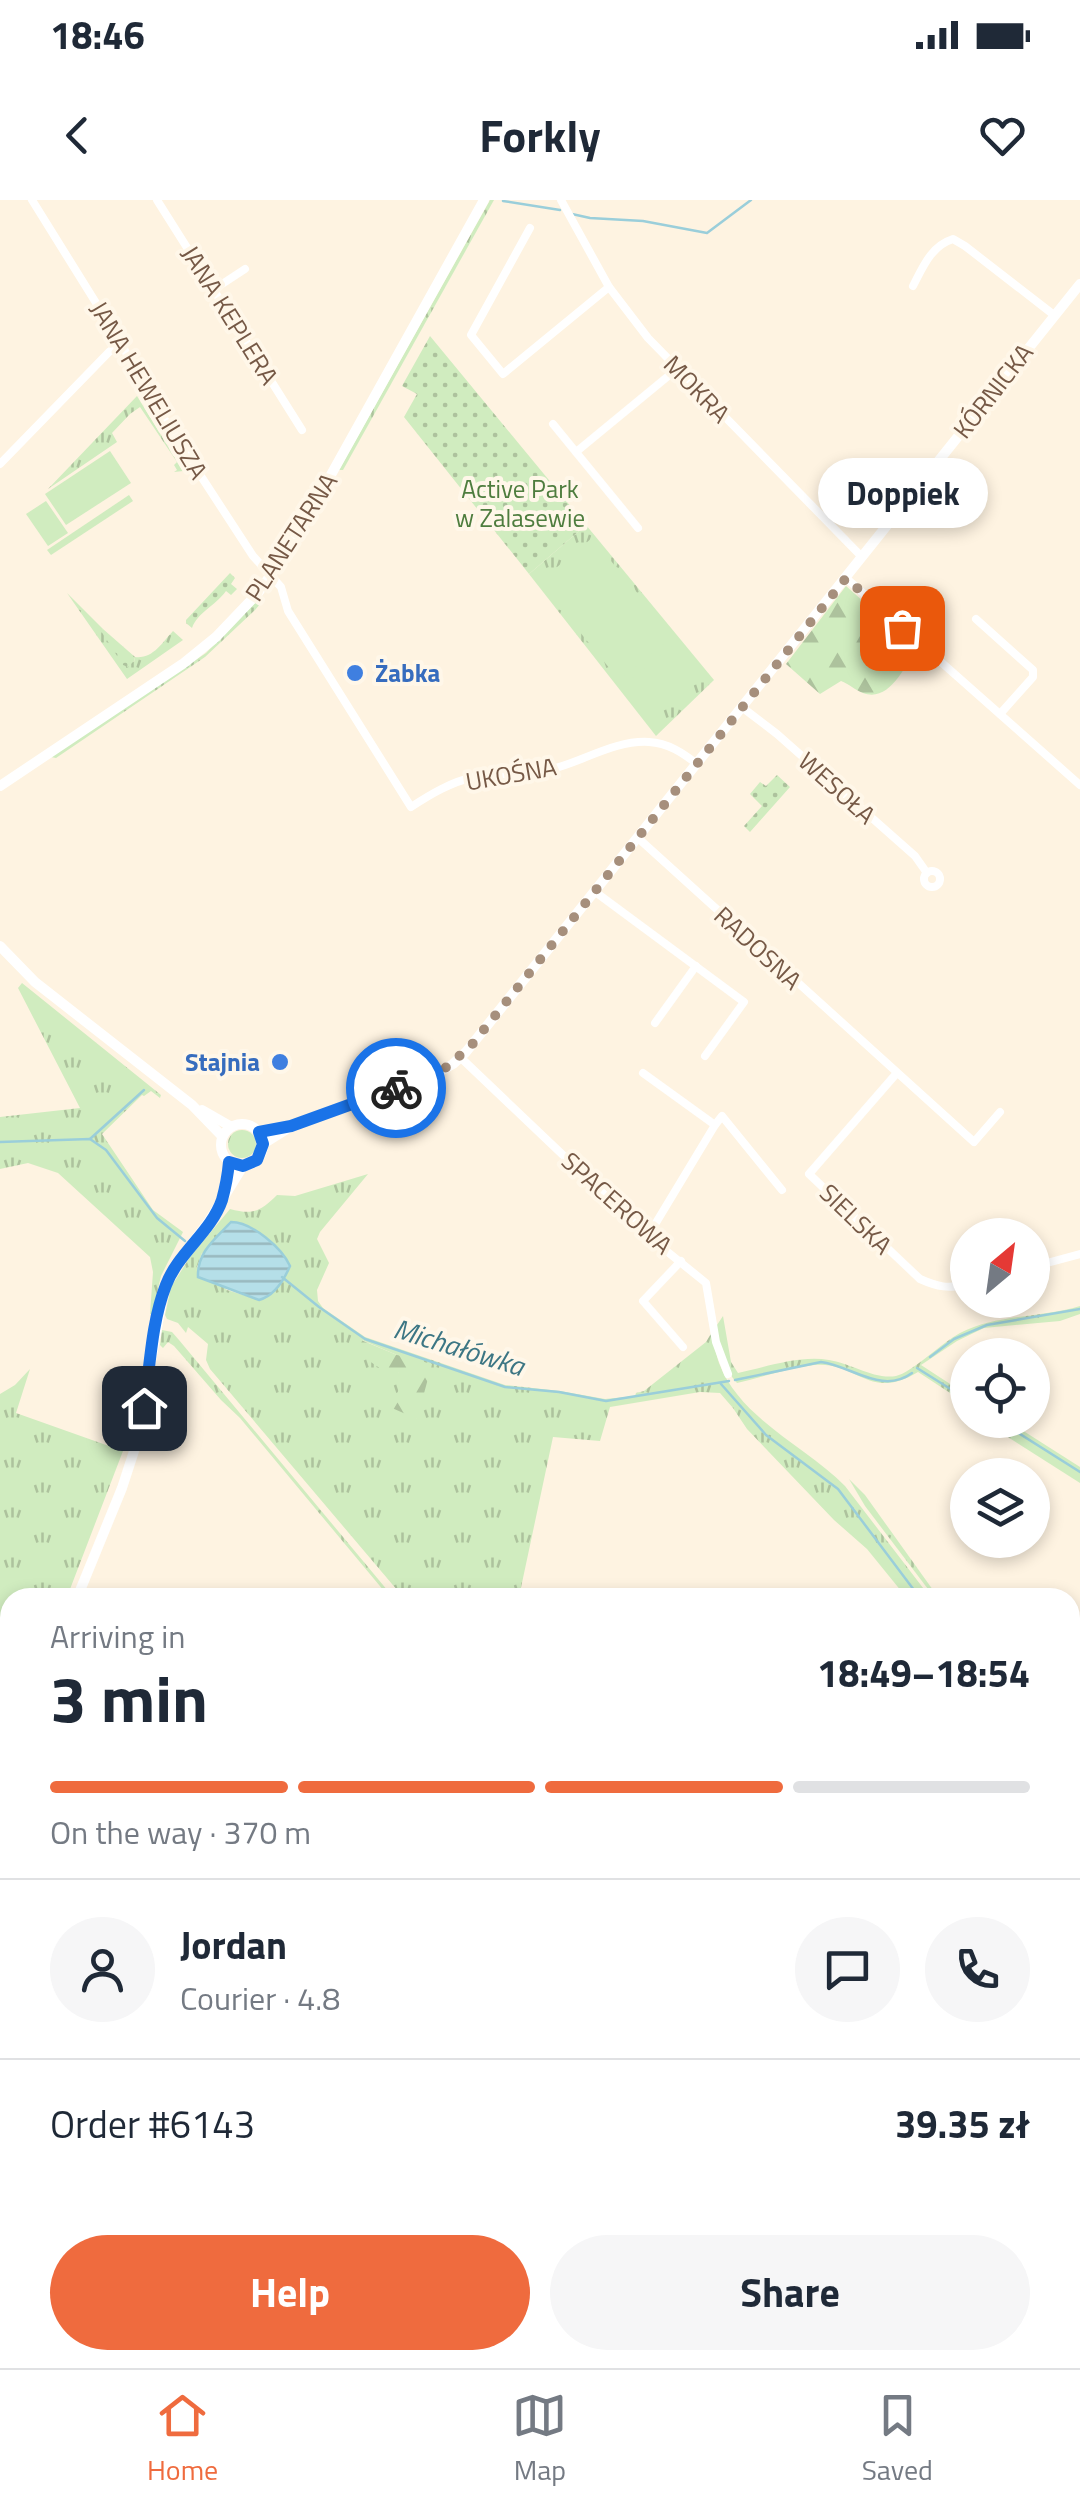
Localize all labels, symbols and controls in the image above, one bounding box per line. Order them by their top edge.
text: 18:46 [50,6,145,64]
text: Forkly [479,101,601,169]
icon: back [50,108,105,163]
icon: heart [975,108,1030,163]
street label: JANA KEPLERA [172,238,288,392]
street label: JANA HEWELIUSZA [81,294,217,487]
street label: KÓRNICKA [944,335,1042,447]
street label: MOKRA [655,346,739,432]
callout: Doppiek [817,458,987,528]
street label: PLANETARNA [235,465,347,609]
text: Doppiek [846,469,960,517]
park label: Active Park w Zalasewie [455,470,585,537]
pin [860,586,945,671]
icon: bag [875,601,930,656]
place label: Żabka [375,654,440,692]
marker: Żabka [344,662,366,684]
street label: WESOŁA [790,743,884,833]
street label: UKOŚNA [463,747,560,801]
street label: RADOSNA [706,897,811,999]
courier [346,1038,446,1138]
place label: Stajnia [185,1043,260,1081]
marker: Stajnia [269,1051,291,1073]
icon: bike [369,1061,424,1116]
street label: SPACEROWA [553,1143,681,1263]
street label: SIELSKA [811,1175,901,1263]
north arrow [950,1218,1050,1318]
map controls [950,1218,1050,1558]
water label: Michałówka [388,1306,532,1387]
button: locate [950,1338,1050,1438]
pin [102,1366,187,1451]
icon: home [117,1381,172,1436]
button: layers [950,1458,1050,1558]
text: Arriving in [50,1612,186,1660]
text: 18:49–18:54 [817,1644,1030,1702]
text: 3 min [50,1648,208,1747]
text: On the way · 370 m [50,1808,311,1856]
text: Jordan [180,1916,287,1974]
button: person [50,1917,155,2022]
button: chat [795,1917,900,2022]
button: phone [925,1917,1030,2022]
text: Courier · 4.8 [180,1974,340,2022]
text: Order #6143 [50,2095,255,2153]
text: 39.35 zł [895,2095,1030,2153]
button: Help [50,2235,530,2350]
button: Share [550,2235,1030,2350]
tab: Home [147,2388,218,2491]
tab: Map [512,2388,567,2491]
tab: Saved [862,2388,933,2491]

